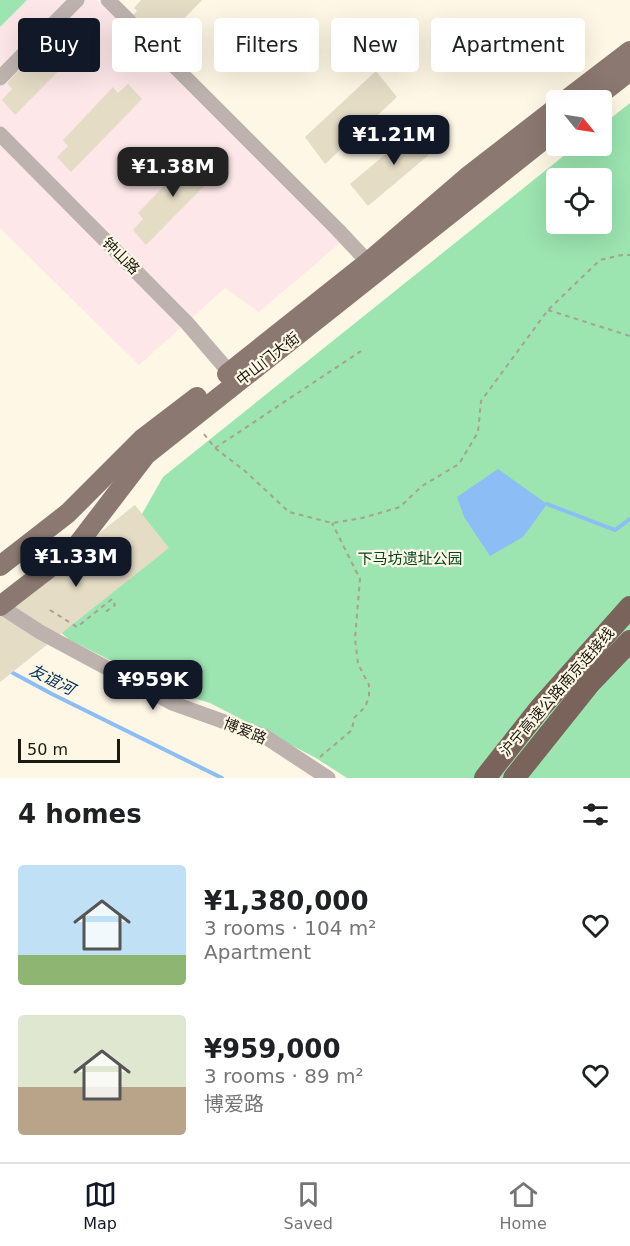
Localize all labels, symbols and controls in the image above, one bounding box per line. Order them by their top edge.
chip: Buy [18,18,100,72]
chip: Rent [112,18,202,72]
chip: Filters [214,18,319,72]
chip: New [331,18,419,72]
chip: Apartment [431,18,585,72]
north arrow [546,90,612,156]
map controls [546,90,612,234]
pin: ¥1.21M [345,115,443,166]
text: ¥1.21M [352,122,436,146]
pin: ¥1.38M [124,147,222,198]
text: ¥1.38M [131,154,215,178]
button: locate [546,168,612,234]
street label: 钟山路 [99,234,143,278]
street label: 中山门大街 [233,329,303,389]
pin: ¥1.33M [27,537,125,588]
text: ¥1.33M [34,544,118,568]
park label: 下马坊遗址公园 [357,550,463,568]
street label: 沪宁高速公路南京连接线 [496,624,618,760]
water label: 友谊河 [26,660,80,700]
pin: ¥959K [111,660,195,711]
text: ¥959K [117,667,189,691]
street label: 博爱路 [221,714,269,748]
scale bar [18,736,120,764]
text: 50 m [27,740,68,759]
icon: filters [579,798,612,831]
text: 4 homes [18,799,142,829]
text: ¥1,380,000 [204,886,368,916]
icon: home [66,889,138,961]
icon: heart [579,909,612,942]
text: 3 rooms · 104 m² [204,916,376,940]
text: Apartment [204,940,311,964]
text: ¥959,000 [204,1034,341,1064]
icon: home [66,1039,138,1111]
icon: heart [579,1059,612,1092]
text: 3 rooms · 89 m² [204,1064,364,1088]
text: 博爱路 [204,1092,264,1116]
tab: Map [83,1178,117,1233]
tab: Saved [284,1178,333,1233]
tab: Home [499,1178,547,1233]

